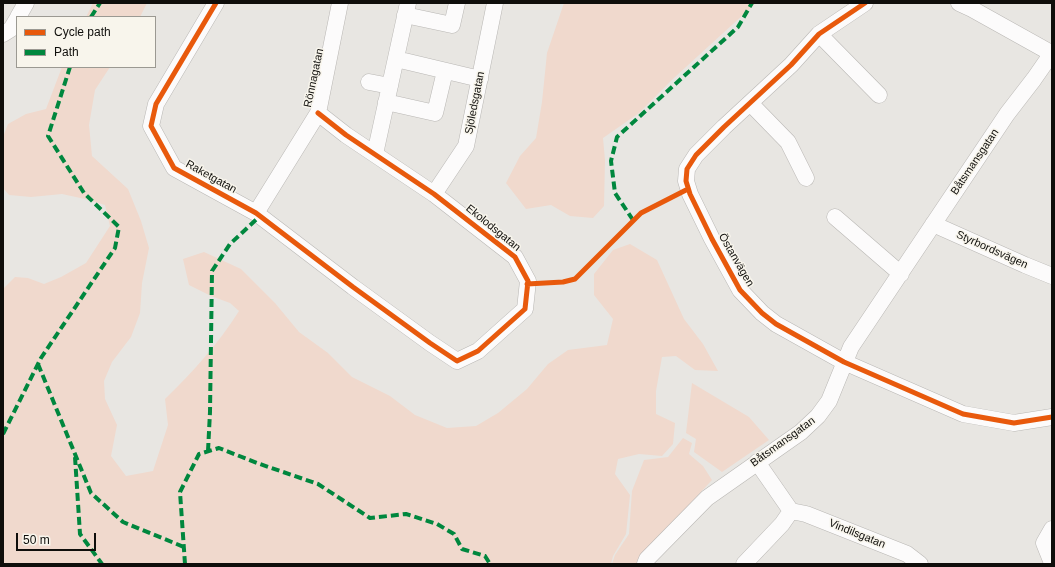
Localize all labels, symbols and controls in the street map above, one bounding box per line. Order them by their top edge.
legend [16,16,156,68]
text: Cycle path [54,25,111,39]
text: Path [54,45,79,59]
street label: Rönnagatan [301,47,327,109]
street label: Sjöledsgatan [462,71,488,135]
street label: Båtsmansgatan [948,127,1002,197]
street label: Raketgatan [183,158,239,196]
street label: Ekolodsgatan [463,202,523,254]
street label: Styrbordsvägen [954,228,1030,272]
street label: Östanvägen [715,231,757,289]
street label: Båtsmansgatan [748,414,818,470]
street label: Vindilsgatan [827,517,887,551]
scale bar [18,525,98,551]
text: 50 m [23,533,50,547]

